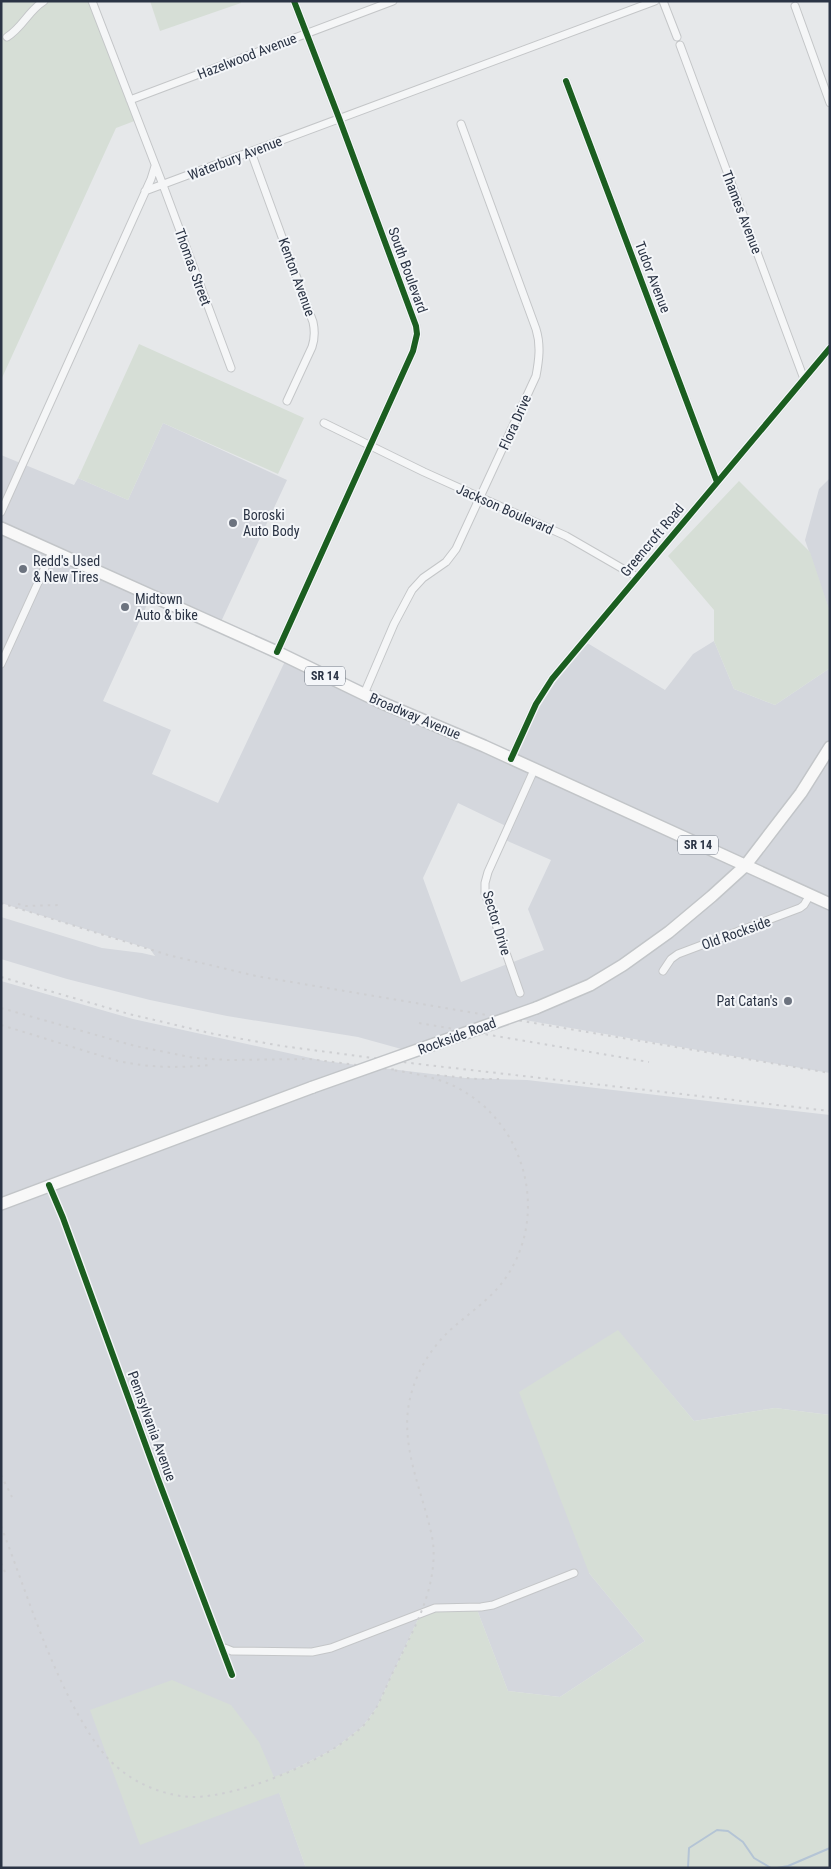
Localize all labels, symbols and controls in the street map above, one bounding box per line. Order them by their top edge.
street label: Hazelwood Avenue [195,30,299,82]
street label: Waterbury Avenue [186,133,285,183]
street label: Thames Avenue [719,168,765,256]
street label: South Boulevard [385,225,431,315]
street label: Thomas Street [172,226,214,308]
street label: Kenton Avenue [275,236,319,319]
street label: Tudor Avenue [632,239,674,315]
street label: Flora Drive [496,391,534,452]
street label: Jackson Boulevard [454,480,556,538]
street label: Greencroft Road [617,500,687,580]
place label: Boroski Auto Body [243,507,300,539]
marker: Boroski Auto Body [227,517,239,529]
place label: Redd's Used & New Tires [33,553,100,585]
marker: Redd's Used & New Tires [17,563,29,575]
place label: Midtown Auto & bike [135,591,198,623]
marker: Midtown Auto & bike [119,601,131,613]
road number: SR 14 [305,666,345,686]
street label: Broadway Avenue [367,690,463,743]
road number: SR 14 [678,836,718,854]
street label: Sector Drive [480,889,515,958]
street label: Old Rockside [699,913,773,953]
place label: Pat Catan's [716,993,778,1009]
marker: Pat Catan's [782,995,794,1007]
street label: Rockside Road [416,1015,498,1057]
street label: Pennsylvania Avenue [125,1369,180,1484]

